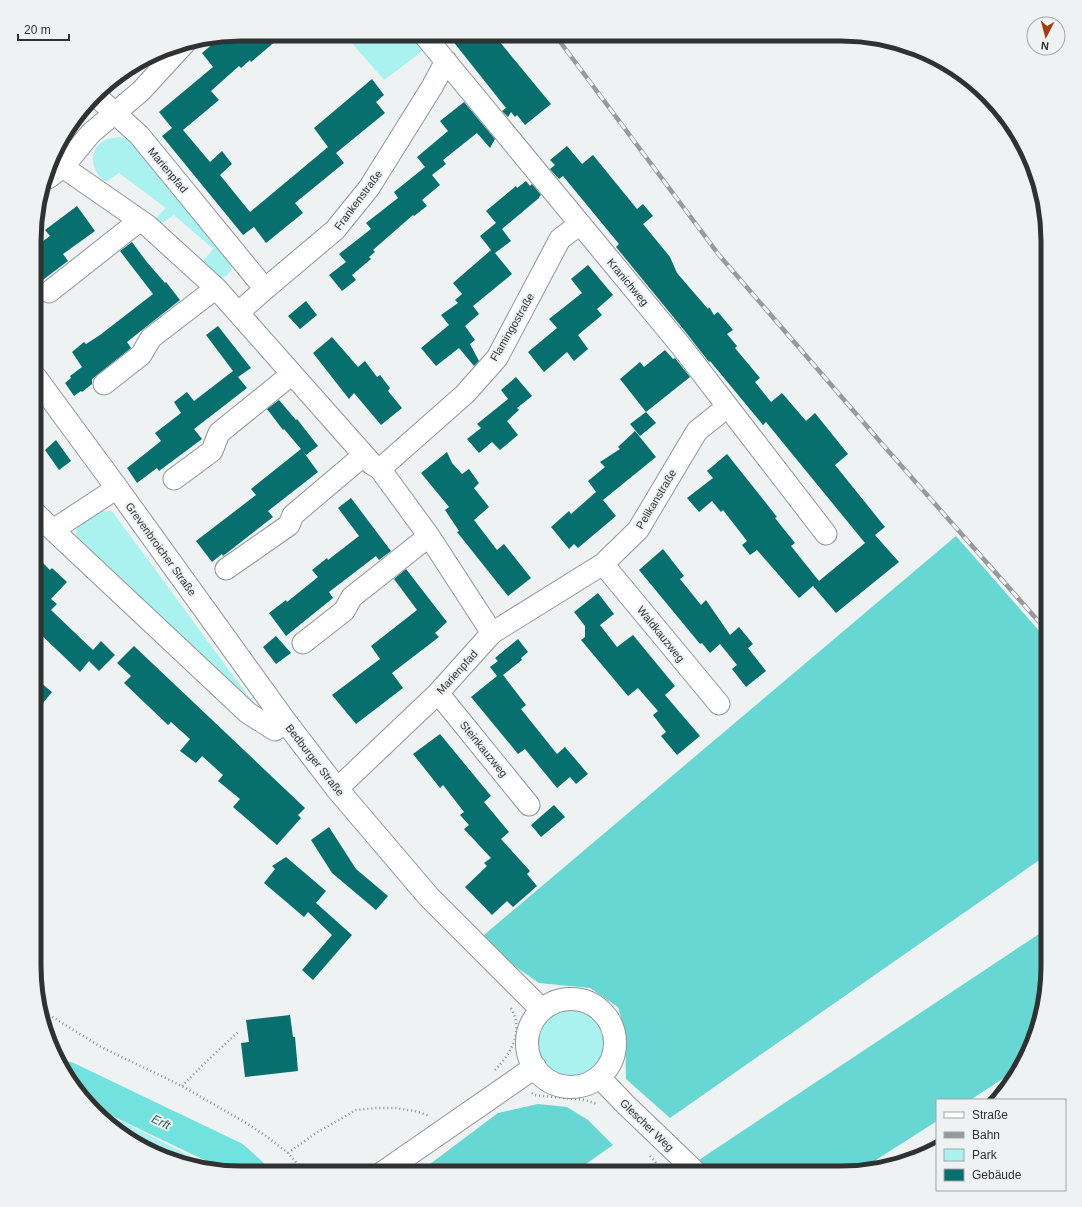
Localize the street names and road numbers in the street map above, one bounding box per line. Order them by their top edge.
street label: Marienpfad [146,145,190,195]
street label: Frankenstraße [332,168,384,232]
street label: Kranichweg [605,256,651,308]
street label: Flamingostraße [488,291,536,363]
street label: Pelikanstraße [634,467,678,531]
street label: Grevenbroicher Straße [123,500,199,598]
street label: Waldkauzweg [635,604,687,664]
street label: Marienpfad [434,648,480,696]
street label: Steinkauzweg [458,719,510,779]
street label: Bedburger Straße [283,722,347,798]
street label: Glescher Weg [618,1097,676,1153]

